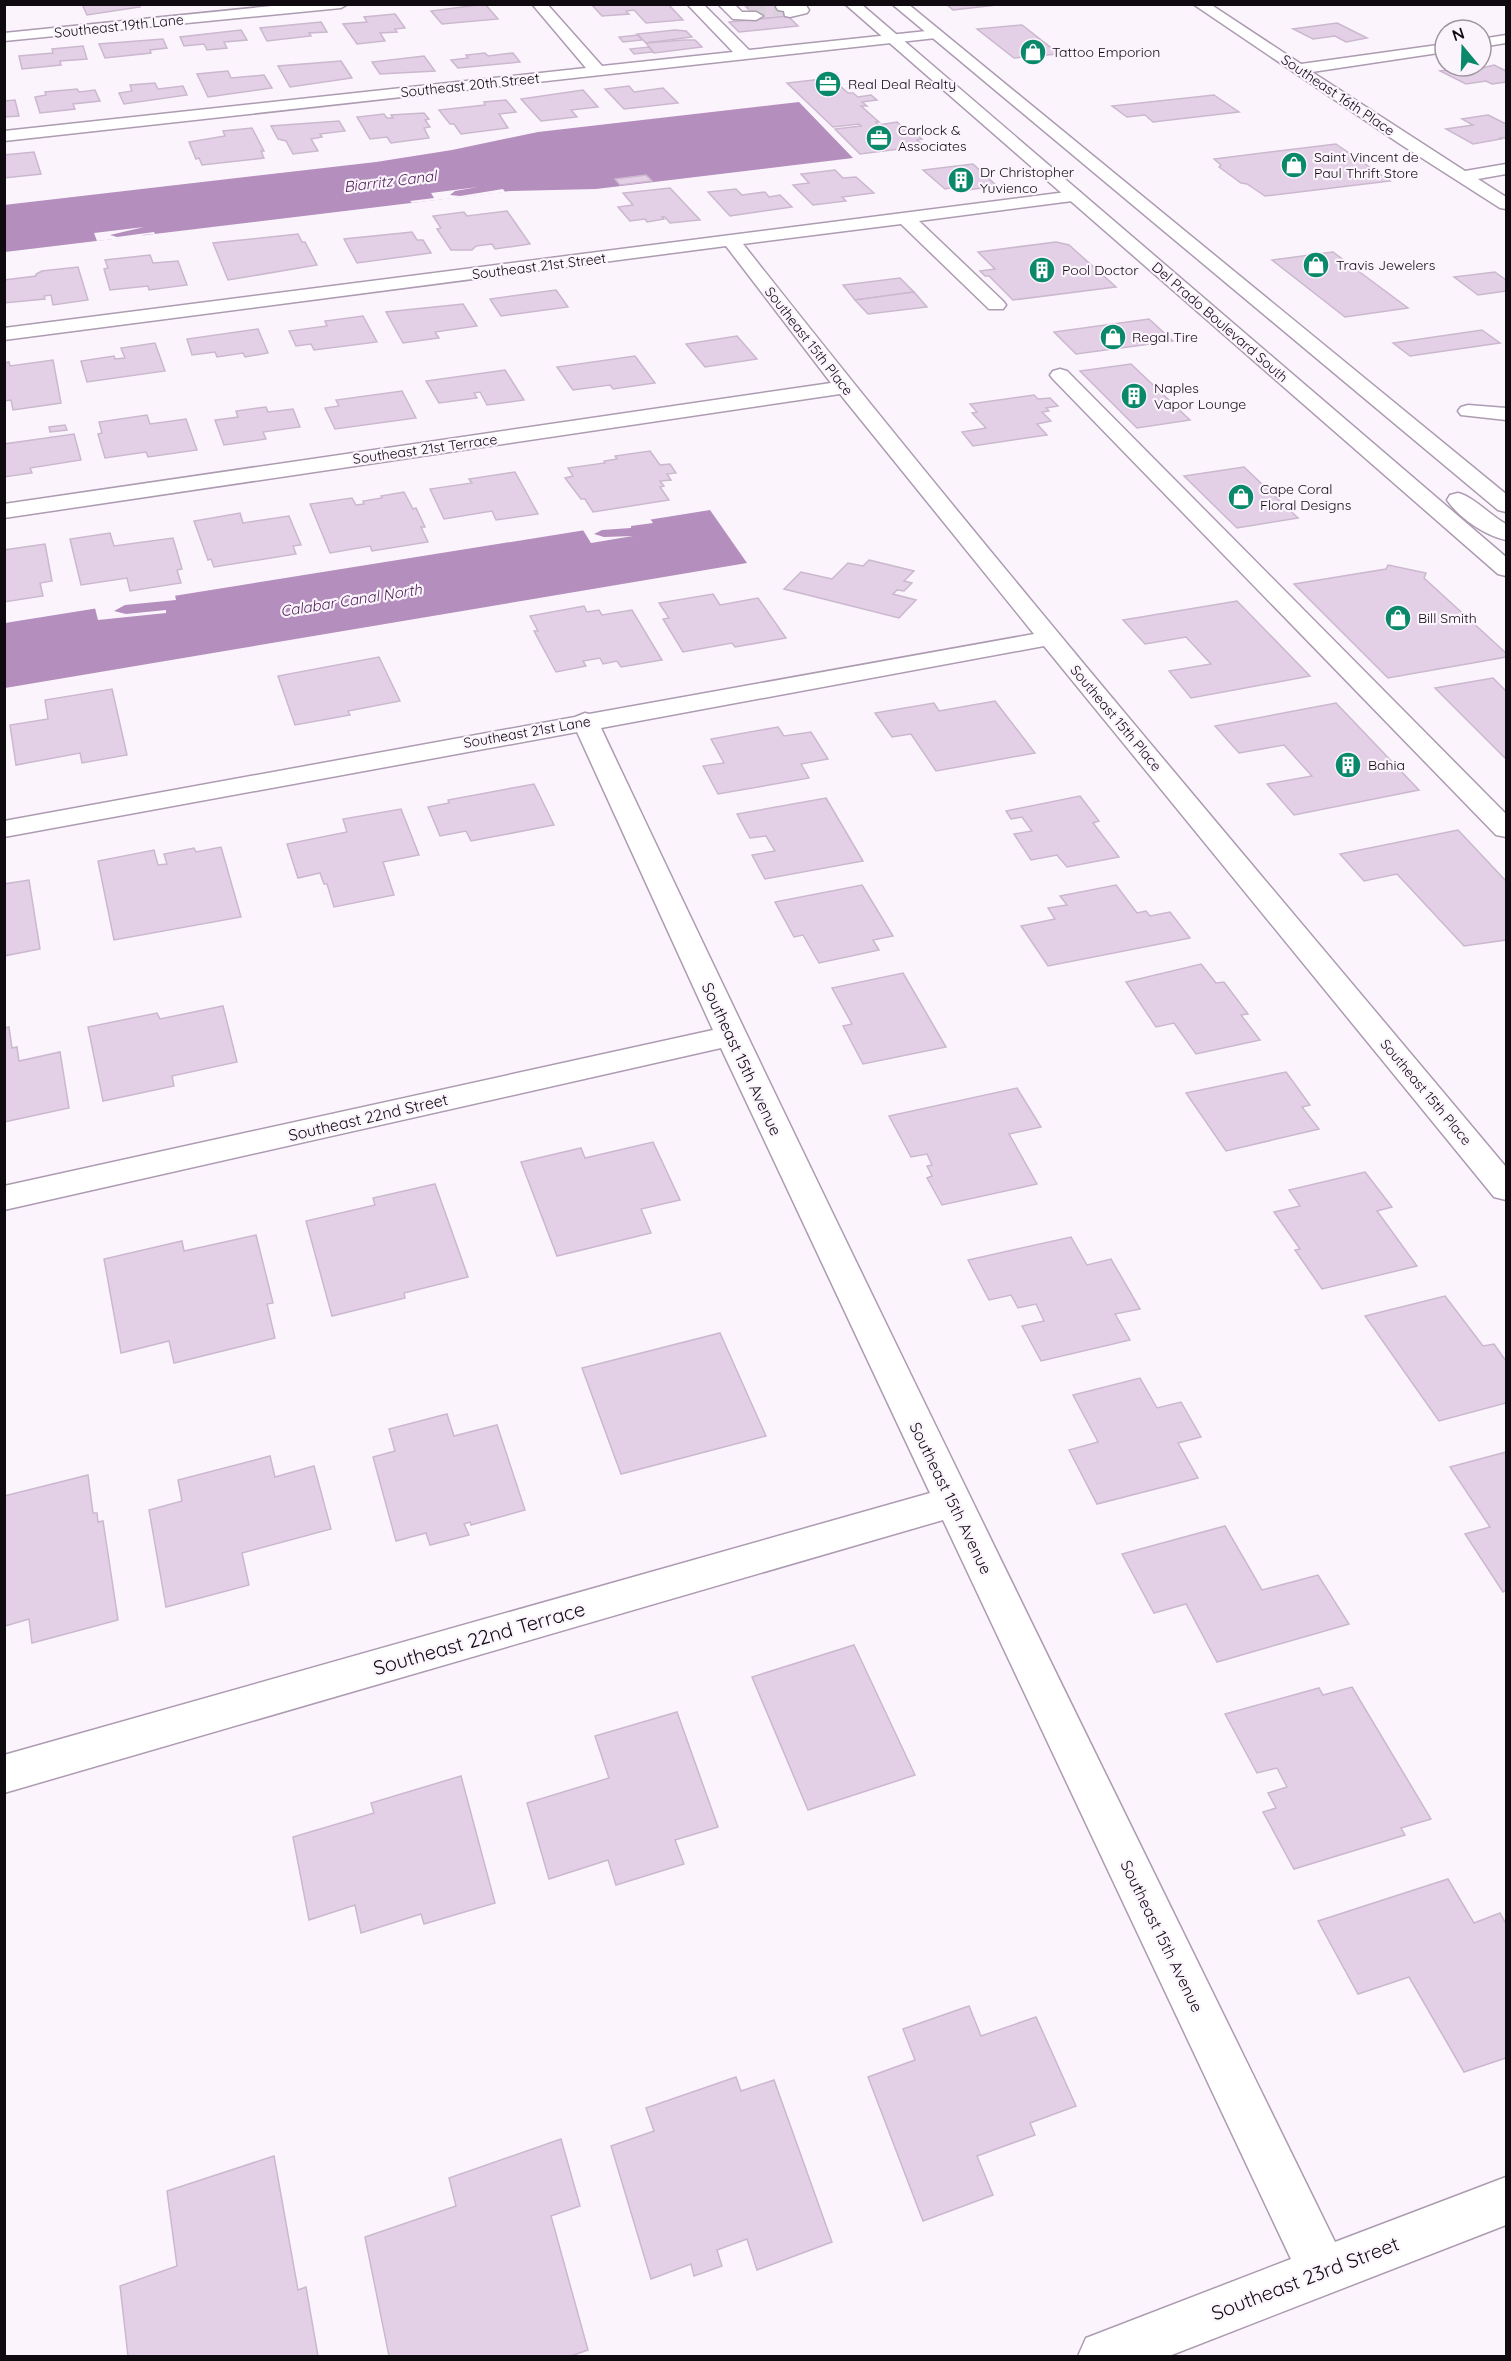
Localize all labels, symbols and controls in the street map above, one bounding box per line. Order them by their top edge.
street label: Southeast 19th Lane [53,10,185,42]
north arrow [1433,18,1493,78]
text: N [1449,22,1467,45]
shop icon: Tattoo Emporion [1018,37,1048,67]
place label: Tattoo Emporion [1052,43,1160,61]
street label: Southeast 16th Place [1278,50,1398,140]
street label: Southeast 20th Street [400,69,541,101]
office icon: Real Deal Realty [813,69,843,99]
place label: Real Deal Realty [848,75,956,93]
place label: Carlock & Associates [898,121,967,155]
office icon: Carlock & Associates [864,123,894,153]
place label: Saint Vincent de Paul Thrift Store [1314,148,1419,182]
shop icon: Saint Vincent de Paul Thrift Store [1279,150,1309,180]
place label: Dr Christopher Yuvienco [980,163,1075,197]
building icon: Dr Christopher Yuvienco [946,165,976,195]
water label: Biarritz Canal [343,166,439,196]
street label: Southeast 21st Street [471,249,607,283]
shop icon: Travis Jewelers [1301,250,1331,280]
building icon: Pool Doctor [1027,255,1057,285]
place label: Travis Jewelers [1336,256,1435,274]
street label: Del Prado Boulevard South [1148,258,1292,386]
place label: Pool Doctor [1062,261,1139,279]
street label: Southeast 15th Place [761,283,857,399]
shop icon: Regal Tire [1098,322,1128,352]
place label: Regal Tire [1132,328,1198,346]
place label: Naples Vapor Lounge [1154,379,1246,413]
building icon: Naples Vapor Lounge [1119,381,1149,411]
street label: Southeast 21st Terrace [352,430,498,468]
place label: Cape Coral Floral Designs [1260,480,1351,514]
shop icon: Cape Coral Floral Designs [1226,482,1256,512]
water label: Calabar Canal North [279,579,424,621]
shop icon: Bill Smith [1383,603,1413,633]
place label: Bill Smith [1418,609,1477,627]
street label: Southeast 15th Place [1066,661,1166,775]
street label: Southeast 21st Lane [462,712,592,752]
building icon: Bahia [1333,750,1363,780]
place label: Bahia [1368,756,1405,774]
street label: Southeast 15th Avenue [698,979,786,1139]
street label: Southeast 15th Place [1376,1035,1476,1149]
street label: Southeast 22nd Street [286,1089,450,1145]
street label: Southeast 15th Avenue [905,1419,997,1577]
street label: Southeast 22nd Terrace [370,1596,588,1680]
street label: Southeast 15th Avenue [1116,1857,1208,2015]
street label: Southeast 23rd Street [1208,2231,1403,2325]

